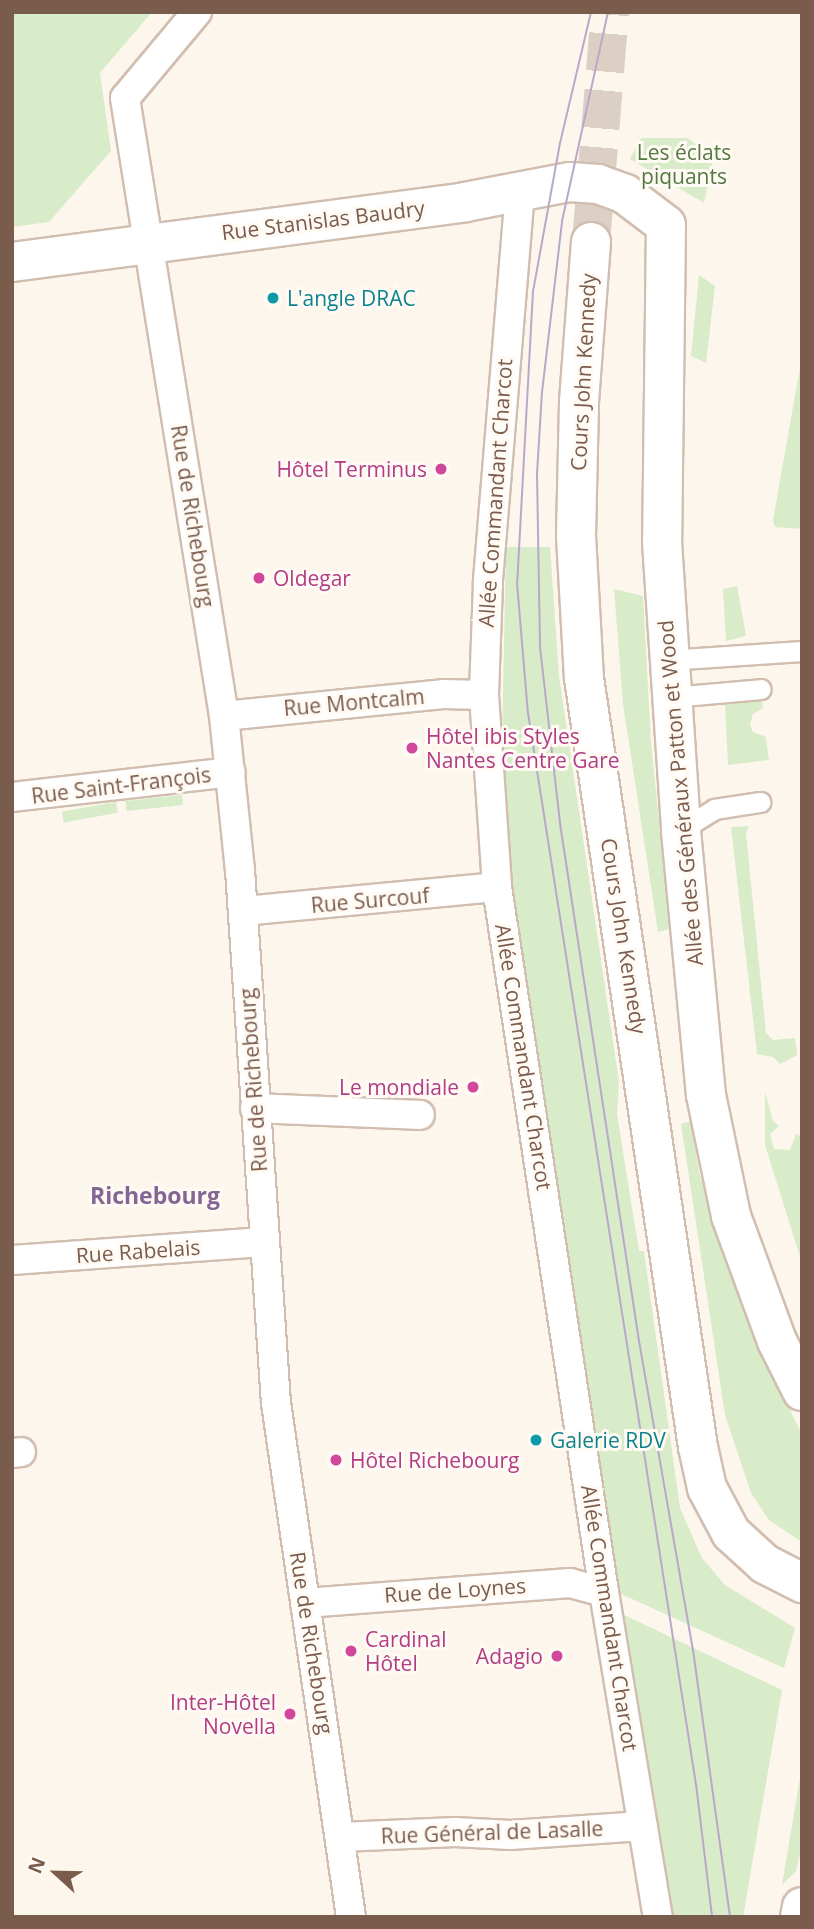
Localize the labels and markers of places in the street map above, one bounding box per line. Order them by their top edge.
place label: L'angle DRAC [287,285,416,311]
marker: L'angle DRAC [265,290,281,306]
place label: Hôtel Terminus [276,456,427,482]
marker: Hôtel Terminus [433,461,449,477]
place label: Oldegar [273,565,351,591]
marker: Oldegar [251,570,267,586]
place label: Hôtel ibis Styles Nantes Centre Gare [426,723,620,773]
marker: Hôtel ibis Styles Nantes Centre Gare [404,740,420,756]
place label: Le mondiale [339,1074,459,1100]
marker: Le mondiale [465,1079,481,1095]
place label: Galerie RDV [550,1427,666,1453]
marker: Galerie RDV [528,1432,544,1448]
place label: Hôtel Richebourg [350,1447,519,1473]
marker: Hôtel Richebourg [328,1452,344,1468]
place label: Cardinal Hôtel [365,1626,446,1676]
marker: Cardinal Hôtel [343,1643,359,1659]
place label: Adagio [476,1643,543,1669]
marker: Adagio [549,1648,565,1664]
place label: Inter-Hôtel Novella [170,1689,276,1739]
marker: Inter-Hôtel Novella [282,1706,298,1722]

